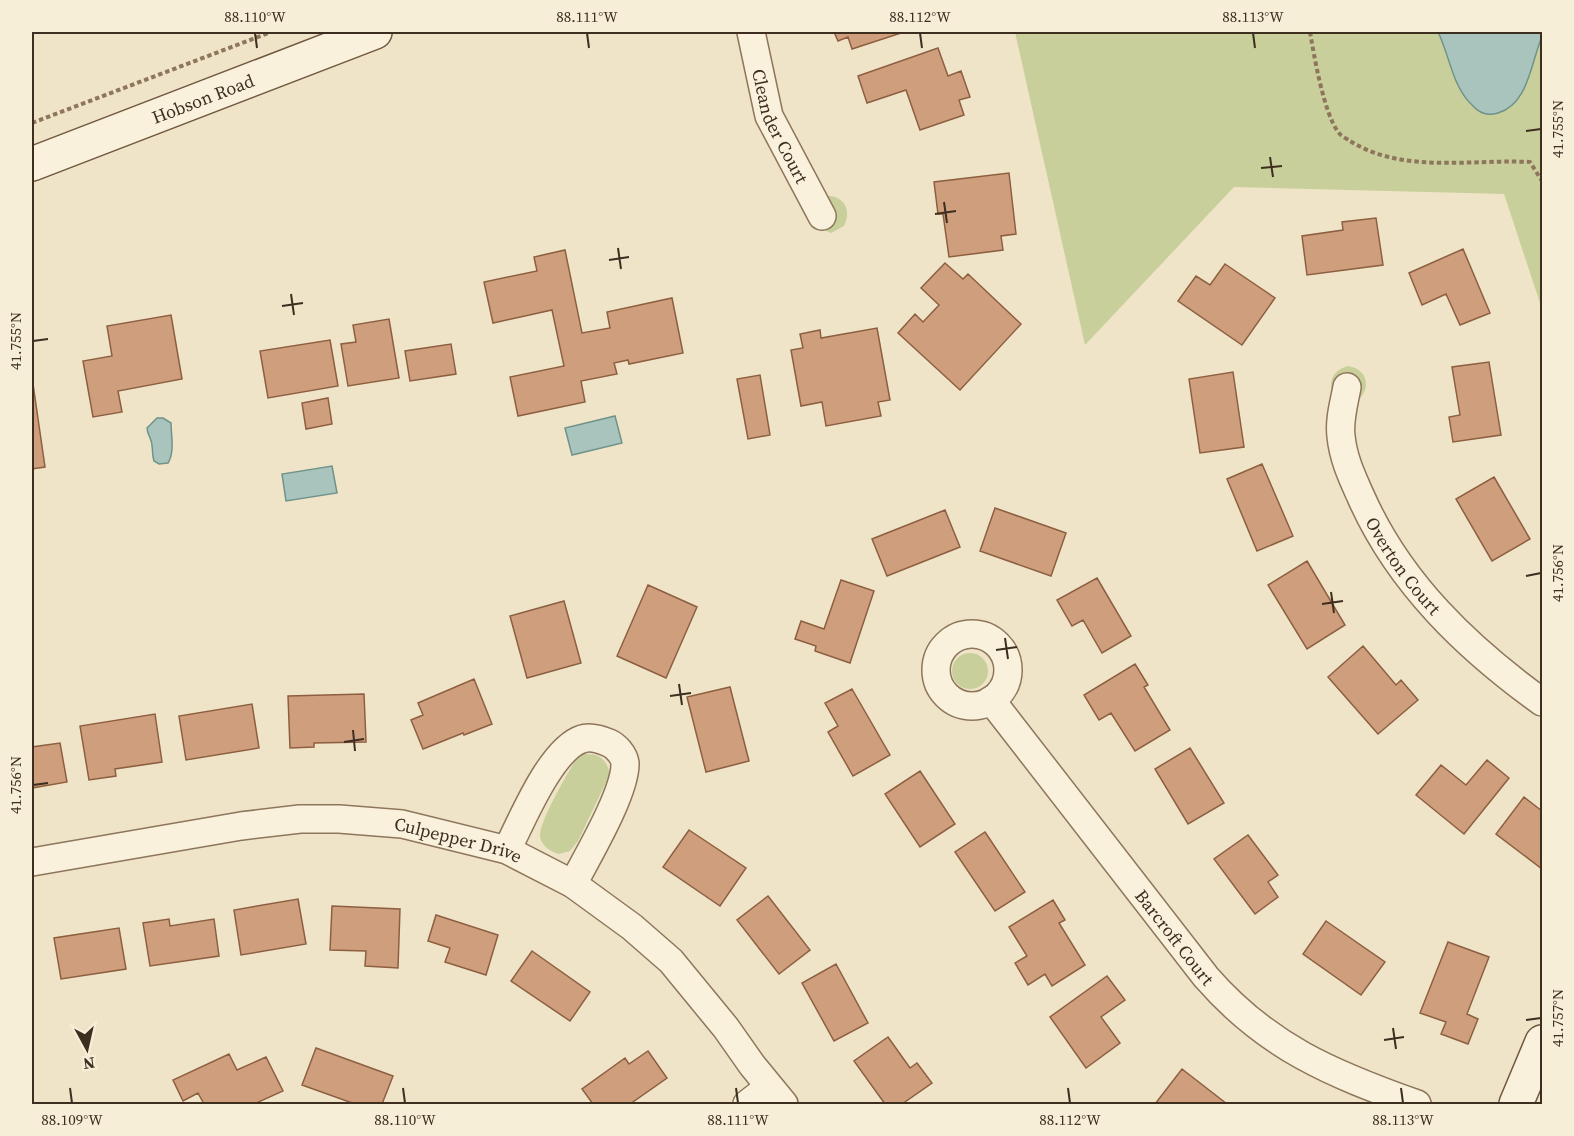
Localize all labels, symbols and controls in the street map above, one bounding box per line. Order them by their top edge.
text: 88.110°W [224,6,286,27]
text: 88.111°W [556,6,618,27]
text: 88.112°W [889,6,951,27]
text: 88.113°W [1222,6,1284,27]
street label: Cleander Court [747,66,815,188]
street label: Hobson Road [148,67,257,129]
text: 41.755°N [1547,100,1568,158]
text: 41.755°N [5,312,26,370]
street label: Overton Court [1360,512,1447,620]
text: 41.756°N [1547,544,1568,602]
text: 41.756°N [5,756,26,814]
street label: Culpepper Drive [394,811,527,868]
street label: Barcroft Court [1130,884,1220,991]
text: 41.757°N [1547,989,1568,1047]
north arrow [57,1019,117,1079]
text: N [81,1052,96,1076]
text: 88.109°W [41,1109,103,1130]
text: 88.110°W [374,1109,436,1130]
text: 88.111°W [707,1109,769,1130]
text: 88.112°W [1039,1109,1101,1130]
text: 88.113°W [1372,1109,1434,1130]

